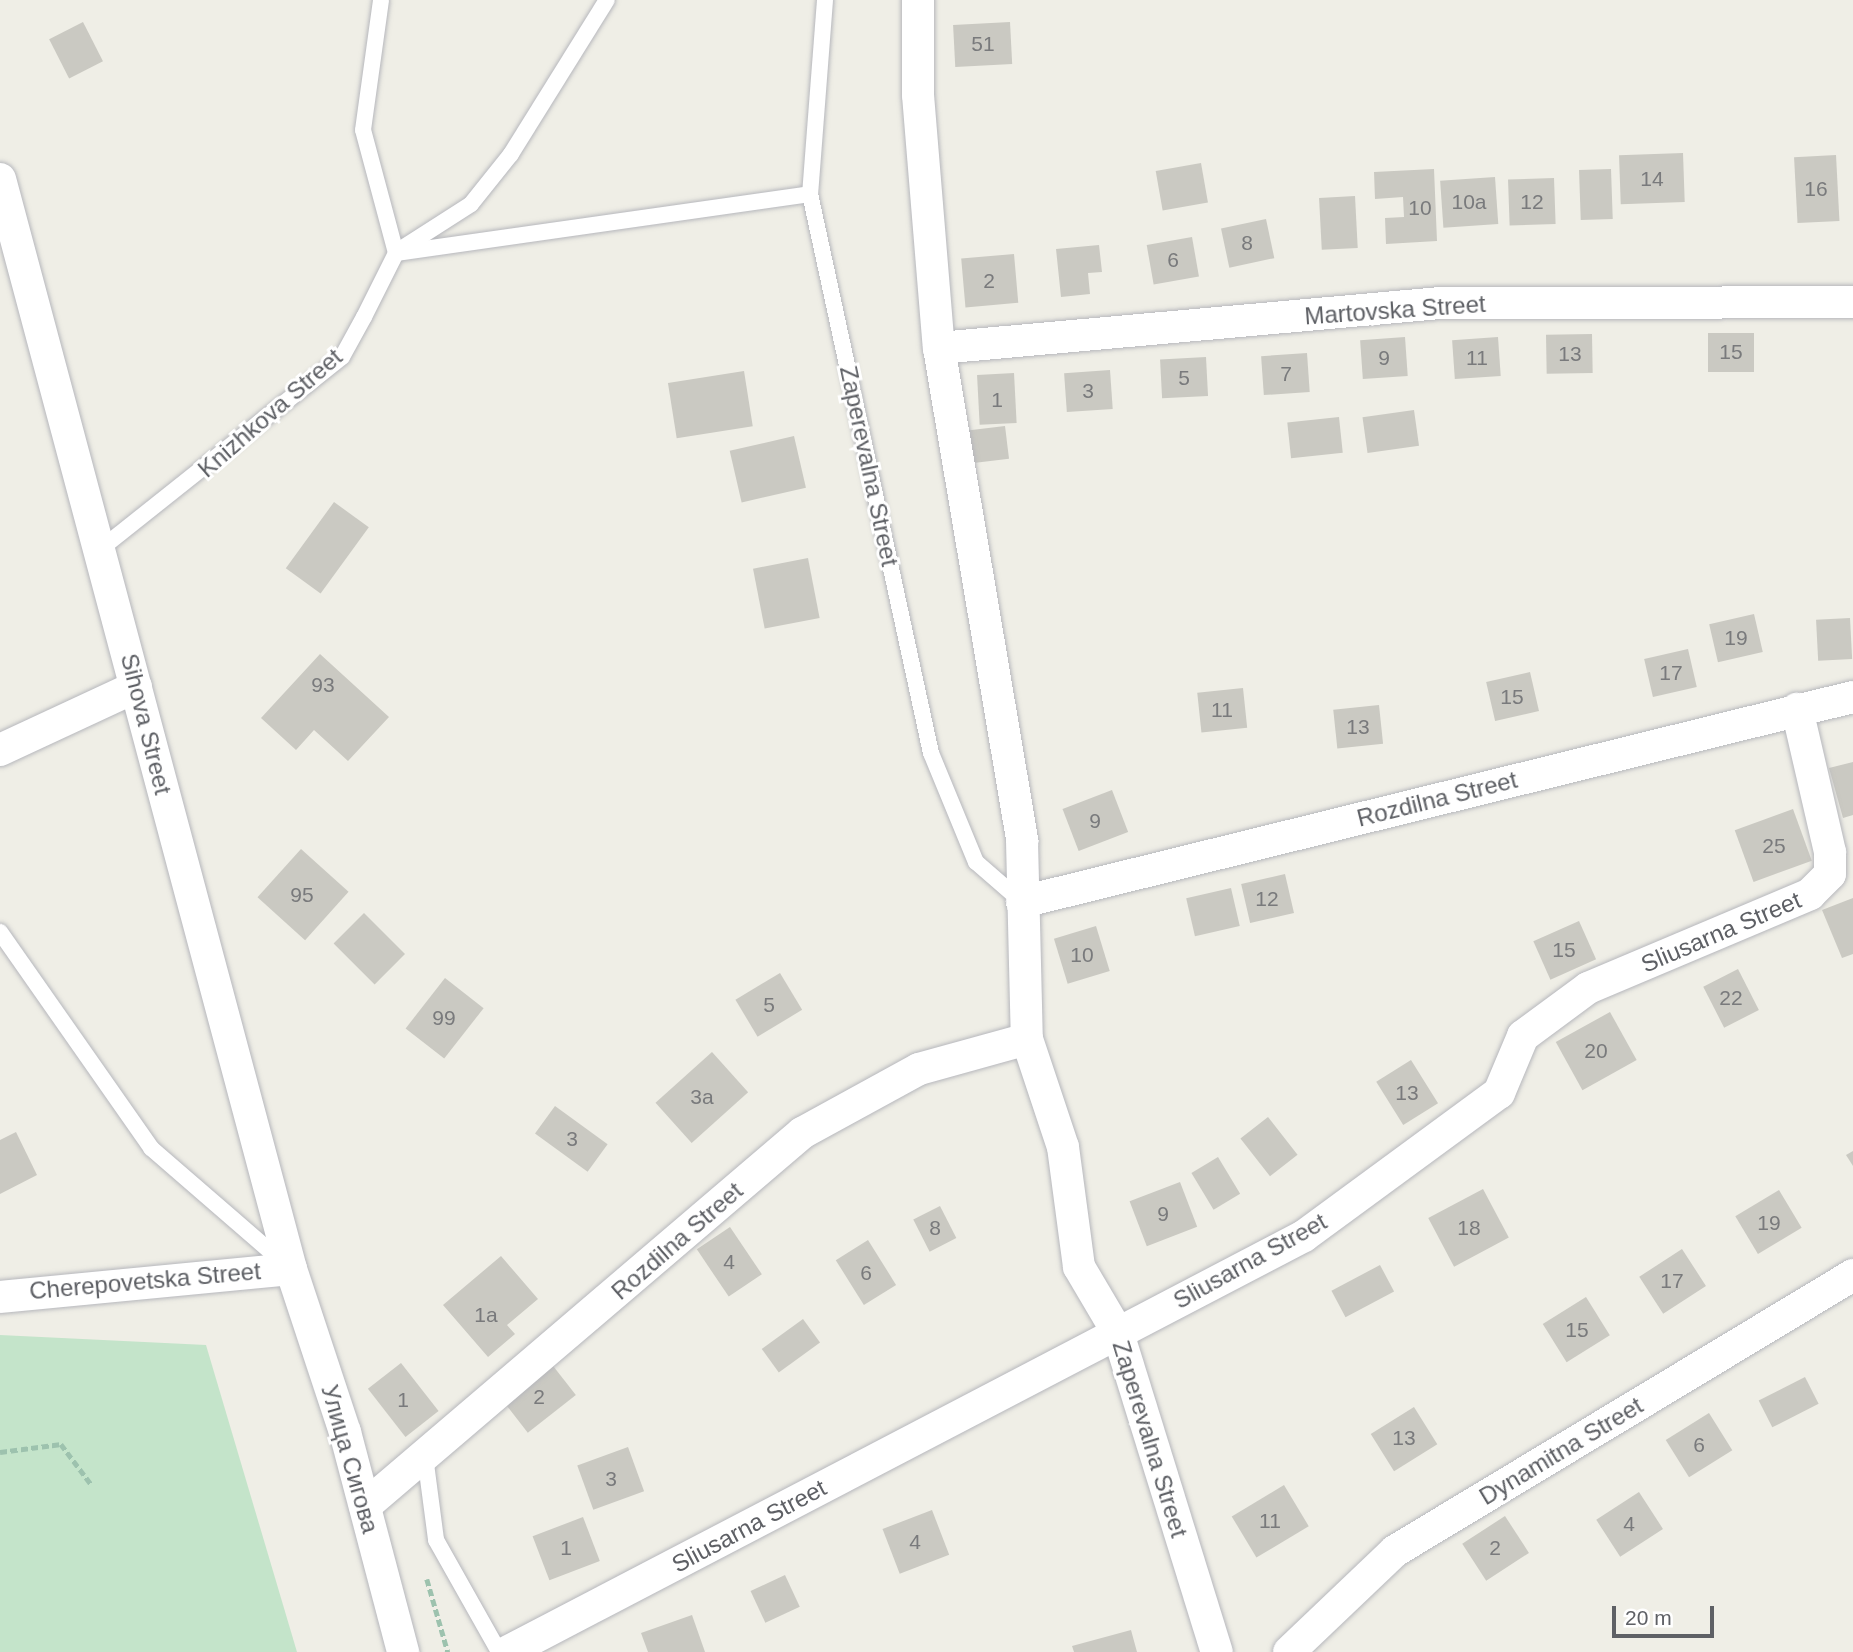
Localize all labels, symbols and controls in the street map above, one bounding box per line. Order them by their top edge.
house number: 51 [971,31,995,57]
house number: 14 [1640,166,1664,192]
house number: 16 [1804,176,1828,202]
house number: 10а [1451,189,1487,215]
house number: 12 [1520,189,1544,215]
house number: 10 [1408,195,1432,221]
house number: 8 [1241,230,1253,256]
house number: 6 [1167,247,1179,273]
house number: 2 [983,268,995,294]
street label: Martovska Street [1304,289,1486,331]
house number: 15 [1719,339,1743,365]
house number: 13 [1558,341,1582,367]
street label: Knizhkova Street [192,343,348,483]
house number: 9 [1378,345,1390,371]
house number: 11 [1466,345,1488,371]
house number: 7 [1280,361,1292,387]
street label: Zaperevalna Street [834,363,904,569]
house number: 5 [1178,365,1190,391]
house number: 3 [1082,378,1094,404]
house number: 1 [991,387,1003,413]
house number: 19 [1724,625,1748,651]
street label: Sihova Street [115,651,177,797]
house number: 17 [1659,660,1683,686]
house number: 93 [311,672,335,698]
house number: 15 [1500,684,1524,710]
house number: 11 [1211,697,1233,723]
house number: 13 [1346,714,1370,740]
street label: Rozdilna Street [1354,765,1520,833]
house number: 9 [1089,808,1101,834]
house number: 25 [1762,833,1786,859]
house number: 95 [290,882,314,908]
street label: Sliusarna Street [1637,885,1805,979]
house number: 12 [1255,886,1279,912]
house number: 15 [1552,937,1576,963]
house number: 10 [1070,942,1094,968]
house number: 22 [1719,985,1743,1011]
house number: 5 [763,992,775,1018]
house number: 99 [432,1005,456,1031]
house number: 20 [1584,1038,1608,1064]
house number: 13 [1395,1080,1419,1106]
house number: 3а [690,1084,714,1110]
house number: 3 [566,1126,578,1152]
street label: Rozdilna Street [606,1176,748,1306]
house number: 9 [1157,1201,1169,1227]
street label: Sliusarna Street [1168,1207,1332,1315]
house number: 19 [1757,1210,1781,1236]
house number: 8 [929,1215,941,1241]
house number: 18 [1457,1215,1481,1241]
house number: 4 [723,1249,735,1275]
street label: Cherepovetska Street [28,1257,262,1305]
house number: 6 [860,1260,872,1286]
house number: 17 [1660,1268,1684,1294]
house number: 1а [474,1302,498,1328]
house number: 15 [1565,1317,1589,1343]
street label: Zaperevalna Street [1106,1337,1194,1541]
street label: Улица Сигова [315,1382,385,1536]
house number: 2 [533,1384,545,1410]
house number: 1 [397,1387,409,1413]
street label: Dynamitna Street [1474,1391,1648,1511]
house number: 13 [1392,1425,1416,1451]
house number: 6 [1693,1432,1705,1458]
house number: 3 [605,1466,617,1492]
street label: Sliusarna Street [667,1473,831,1579]
house number: 11 [1259,1508,1281,1534]
house number: 4 [1623,1511,1635,1537]
house number: 4 [909,1529,921,1555]
house number: 1 [560,1535,572,1561]
house number: 2 [1489,1535,1501,1561]
scale bar [1615,1592,1716,1636]
text: 20 m [1625,1606,1672,1629]

